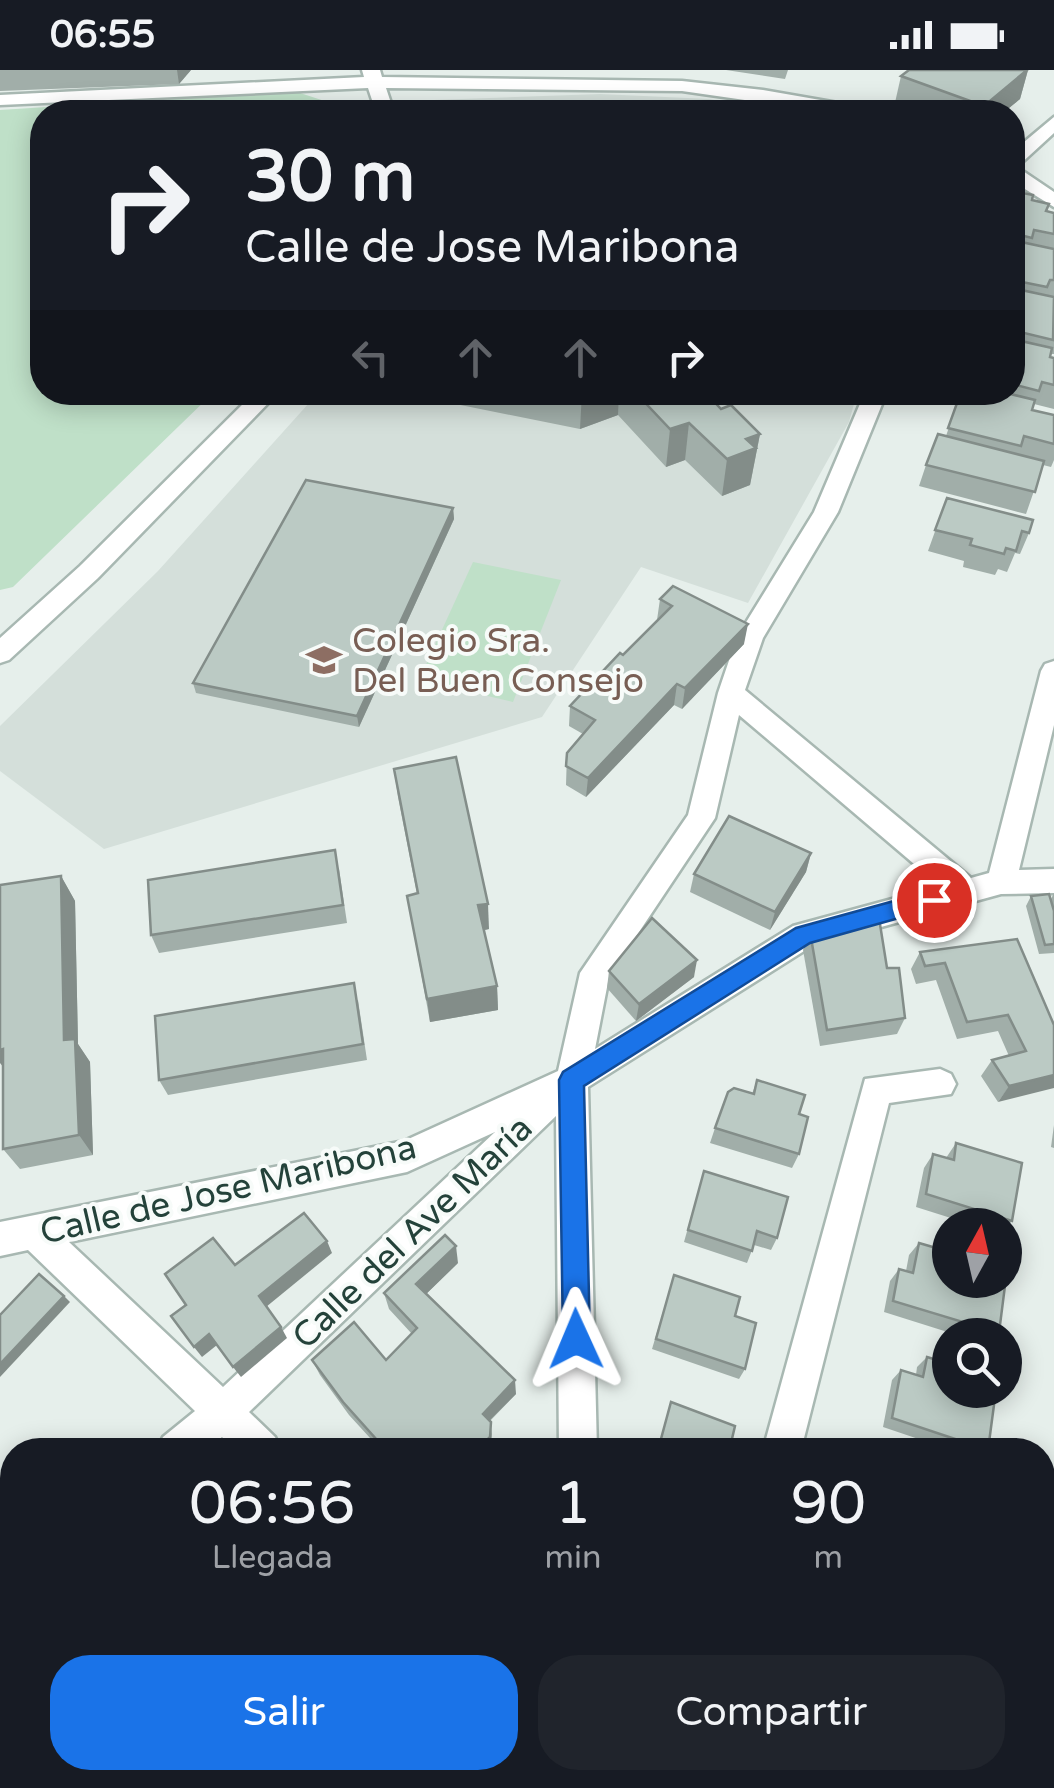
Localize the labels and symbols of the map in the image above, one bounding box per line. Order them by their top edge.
place label: Colegio Sra. Del Buen Consejo [352,620,644,702]
school or university icon: Colegio Sra. Del Buen Consejo [305,641,343,679]
pin [892,858,977,943]
street label: Calle del Ave María [284,1107,541,1358]
street label: Calle de Jose Maribona [36,1126,420,1254]
north arrow [932,1208,1022,1298]
position arrow [524,1287,628,1391]

